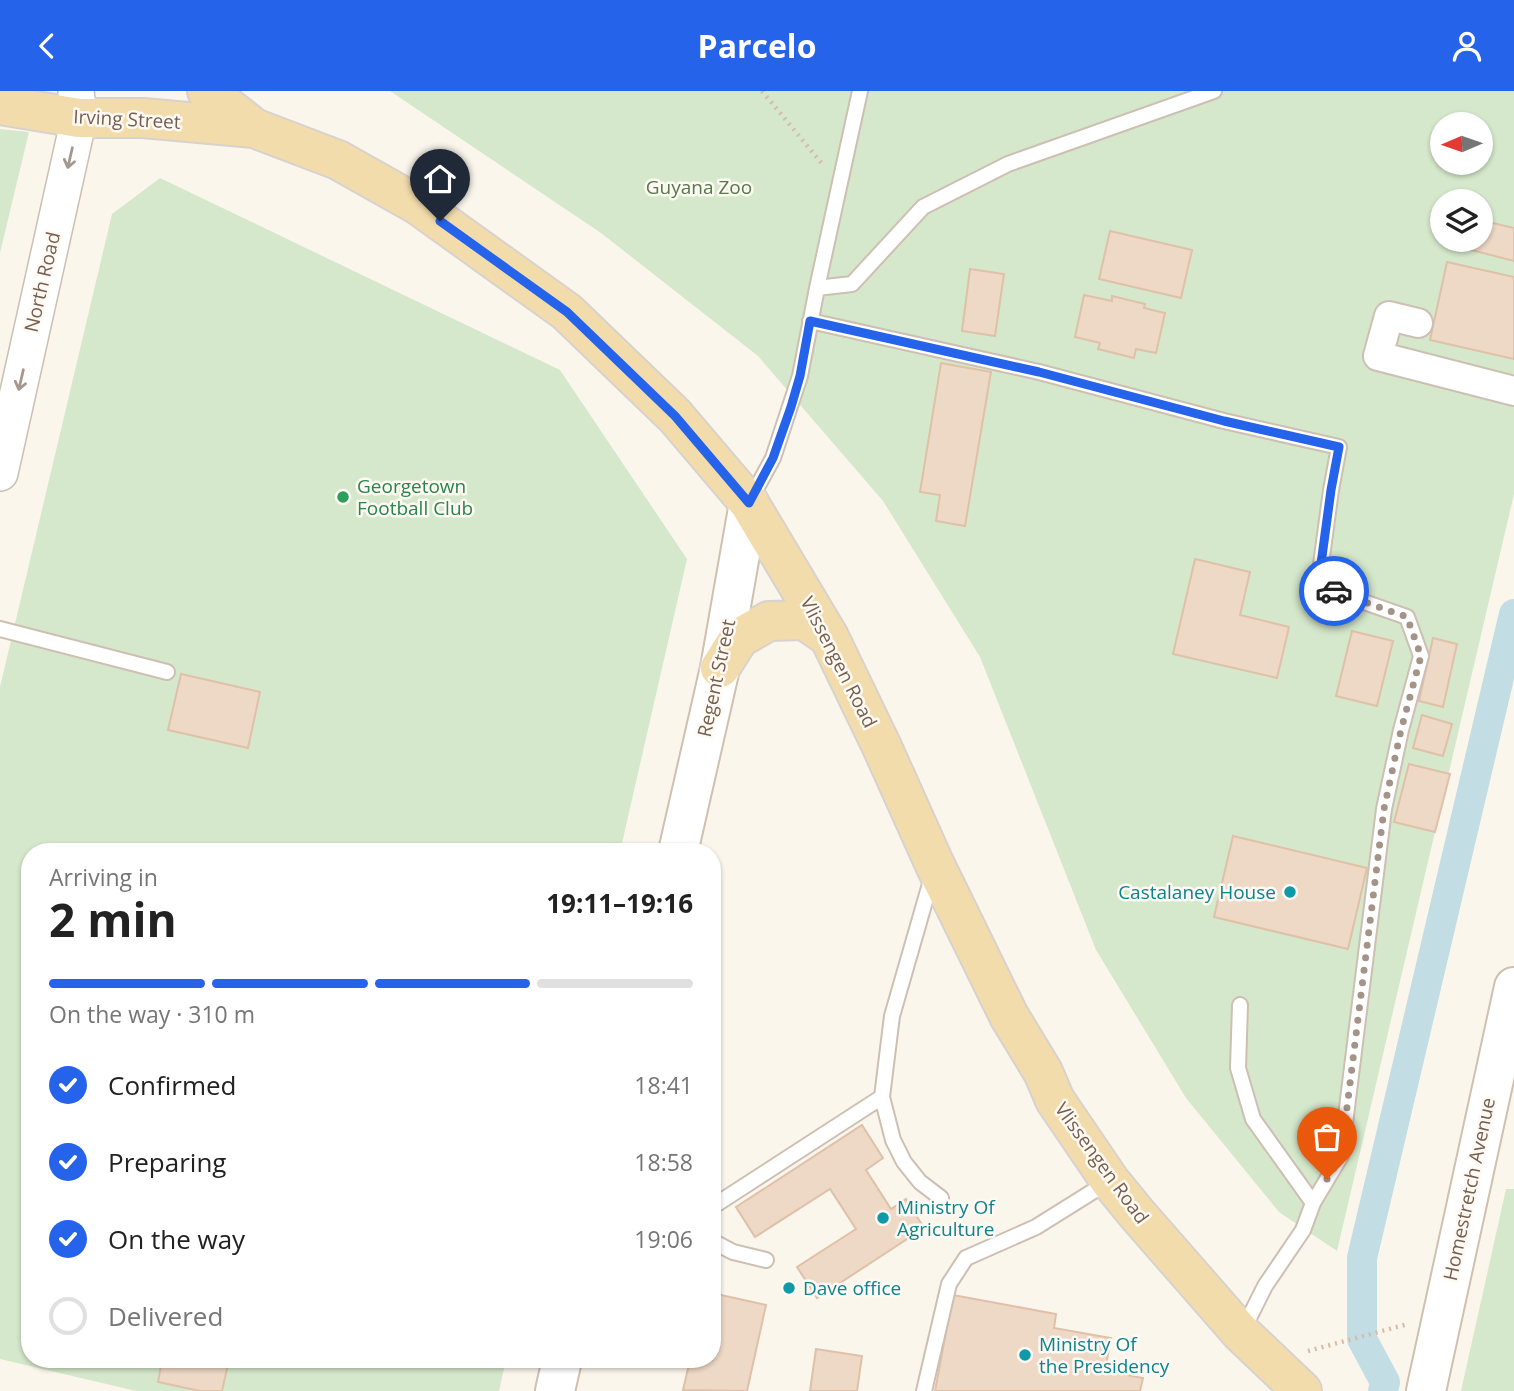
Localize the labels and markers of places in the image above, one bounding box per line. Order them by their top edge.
pin [410,149,470,221]
place label: Georgetown Football Club [357,473,473,521]
marker: Georgetown Football Club [335,489,351,505]
place label: Castalaney House [1118,879,1276,905]
marker: Castalaney House [1282,884,1298,900]
pin [1297,1107,1357,1179]
place label: Ministry Of Agriculture [897,1194,996,1242]
marker: Ministry Of Agriculture [875,1210,891,1226]
place label: Dave office [803,1275,901,1301]
marker: Dave office [781,1280,797,1296]
place label: Ministry Of the Presidency [1039,1331,1170,1379]
marker: Ministry Of the Presidency [1017,1347,1033,1363]

